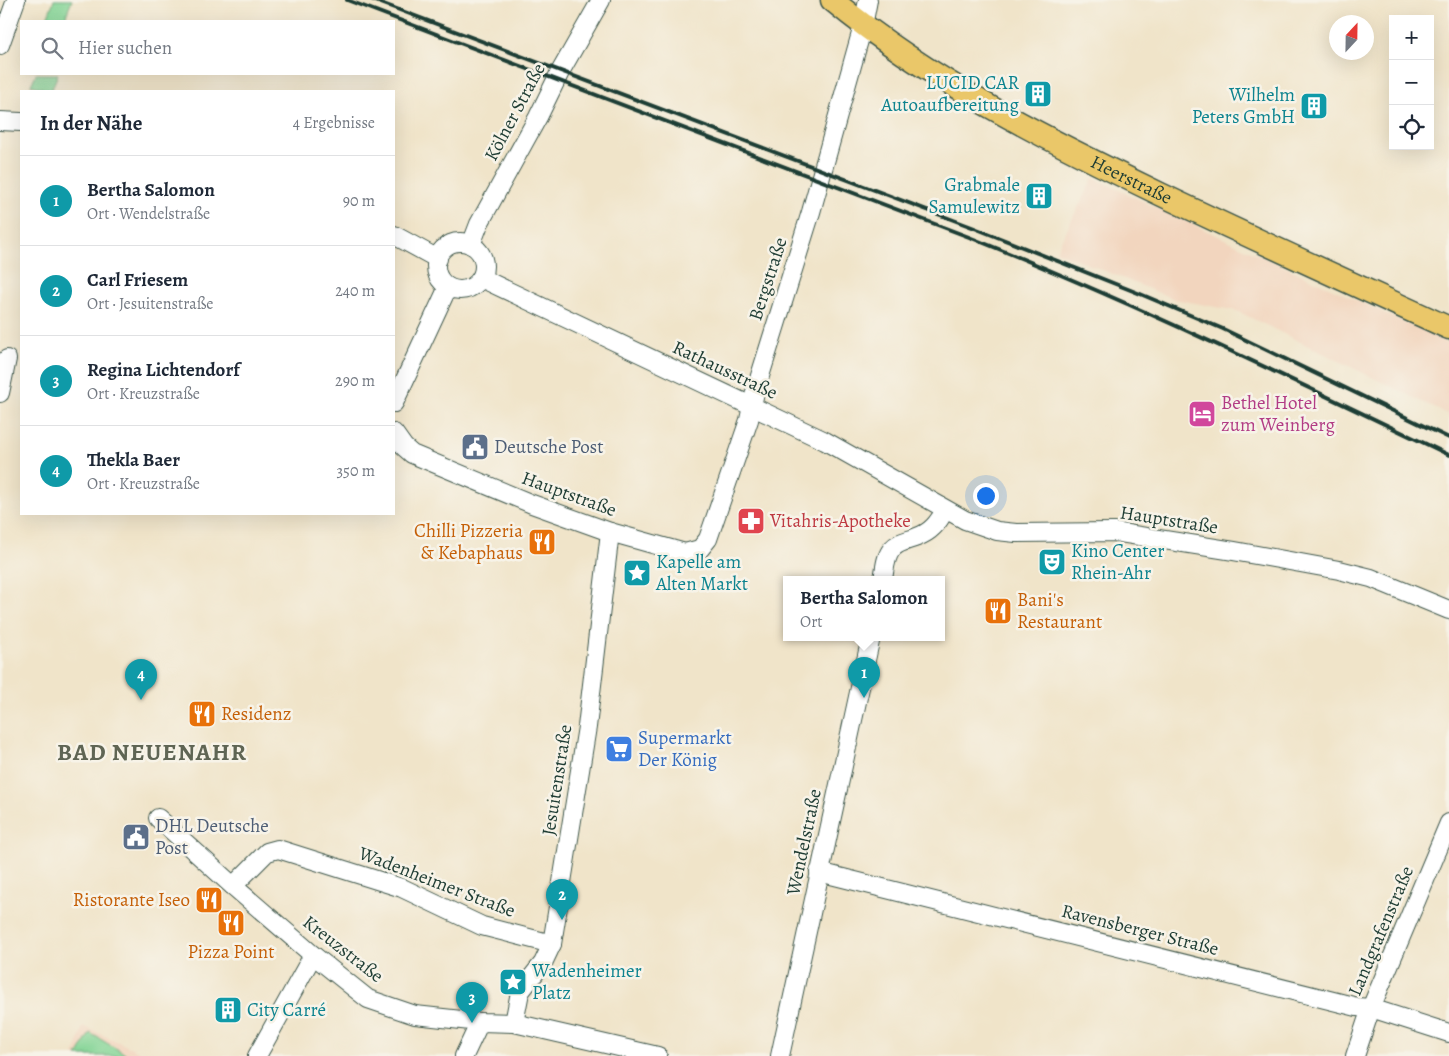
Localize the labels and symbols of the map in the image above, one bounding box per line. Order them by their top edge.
north arrow [1329,15,1374,60]
street label: Kölner Straße [478,58,552,166]
place label: LUCID CAR Autoaufbereitung [880,70,1019,118]
building icon: LUCID CAR Autoaufbereitung [1023,79,1053,109]
place label: Wilhelm Peters GmbH [1192,82,1295,130]
building icon: Wilhelm Peters GmbH [1299,91,1329,121]
street label: Heerstraße [1086,149,1176,211]
place label: Grabmale Samulewitz [928,172,1020,220]
building icon: Grabmale Samulewitz [1024,181,1054,211]
street label: Bergstraße [742,234,794,324]
street label: Rathausstraße [668,334,782,406]
place label: Bethel Hotel zum Weinberg [1221,390,1336,438]
hotel icon: Bethel Hotel zum Weinberg [1187,399,1217,429]
public building icon: Deutsche Post [460,432,490,462]
place label: Deutsche Post [494,434,604,460]
street label: Hauptstraße [518,465,620,523]
your location [973,483,999,509]
street label: Hauptstraße [1118,499,1220,541]
pharmacy icon: Vitahris-Apotheke [736,506,766,536]
place label: Vitahris-Apotheke [769,508,911,534]
place label: Chilli Pizzeria & Kebaphaus [414,518,523,566]
restaurant icon: Chilli Pizzeria & Kebaphaus [527,527,557,557]
place label: Kino Center Rhein-Ahr [1071,538,1164,586]
theatre icon: Kino Center Rhein-Ahr [1037,547,1067,577]
place label: Kapelle am Alten Markt [655,549,748,597]
place icon: Kapelle am Alten Markt [622,558,652,588]
place label: Bani's Restaurant [1017,587,1102,635]
restaurant icon: Bani's Restaurant [983,596,1013,626]
pin: 1 [848,657,880,698]
pin: 4 [125,659,157,700]
restaurant icon: Residenz [187,699,217,729]
place label: Residenz [221,701,291,727]
street label: Jesuitenstraße [535,723,579,837]
place label: Supermarkt Der König [638,725,732,773]
supermarket icon: Supermarkt Der König [604,734,634,764]
district label: BAD NEUENAHR [57,736,247,768]
street label: Wendelstraße [780,786,828,899]
place label: DHL Deutsche Post [155,813,269,861]
public building icon: DHL Deutsche Post [121,822,151,852]
street label: Wadenheimer Straße [354,840,519,924]
street label: Landgrafenstraße [1342,862,1420,1000]
pin: 2 [546,879,578,920]
restaurant icon: Ristorante Iseo [194,885,224,915]
place label: Ristorante Iseo [73,887,190,913]
street label: Ravensberger Straße [1059,898,1221,962]
restaurant icon: Pizza Point [216,908,246,938]
street label: Kreuzstraße [297,909,389,989]
place label: Pizza Point [188,939,274,965]
place label: Wadenheimer Platz [531,958,642,1006]
place icon: Wadenheimer Platz [498,967,528,997]
pin: 3 [456,982,488,1023]
building icon: City Carré [213,995,243,1025]
place label: City Carré [247,997,326,1023]

